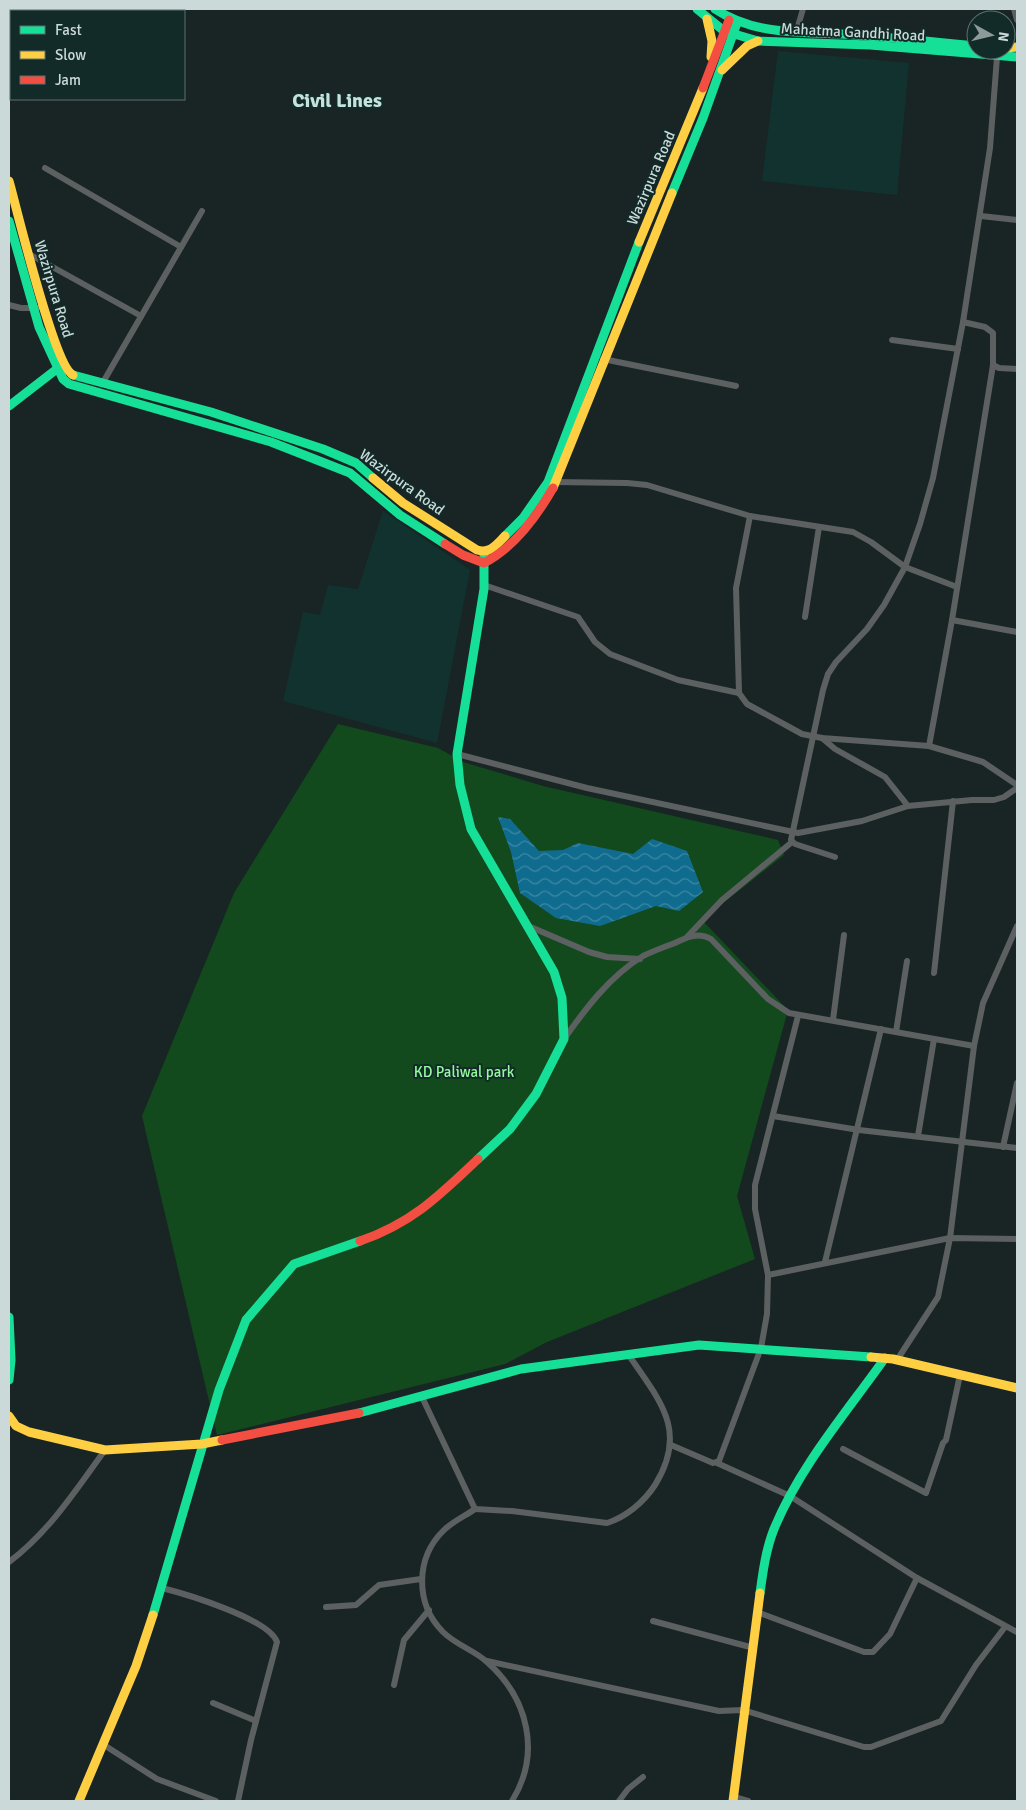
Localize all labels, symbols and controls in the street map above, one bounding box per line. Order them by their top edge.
legend [10,10,185,100]
north arrow [966,10,1016,60]
street label: Mahatma Gandhi Road [780,19,926,45]
text: Fast [55,21,82,39]
text: N [994,31,1012,43]
text: Slow [55,46,86,64]
text: Jam [55,71,81,89]
district label: Civil Lines [292,88,382,113]
street label: Wazirpura Road [623,128,679,228]
street label: Wazirpura Road [31,238,77,340]
street label: Wazirpura Road [356,445,448,519]
park label: KD Paliwal park [414,1063,515,1081]

